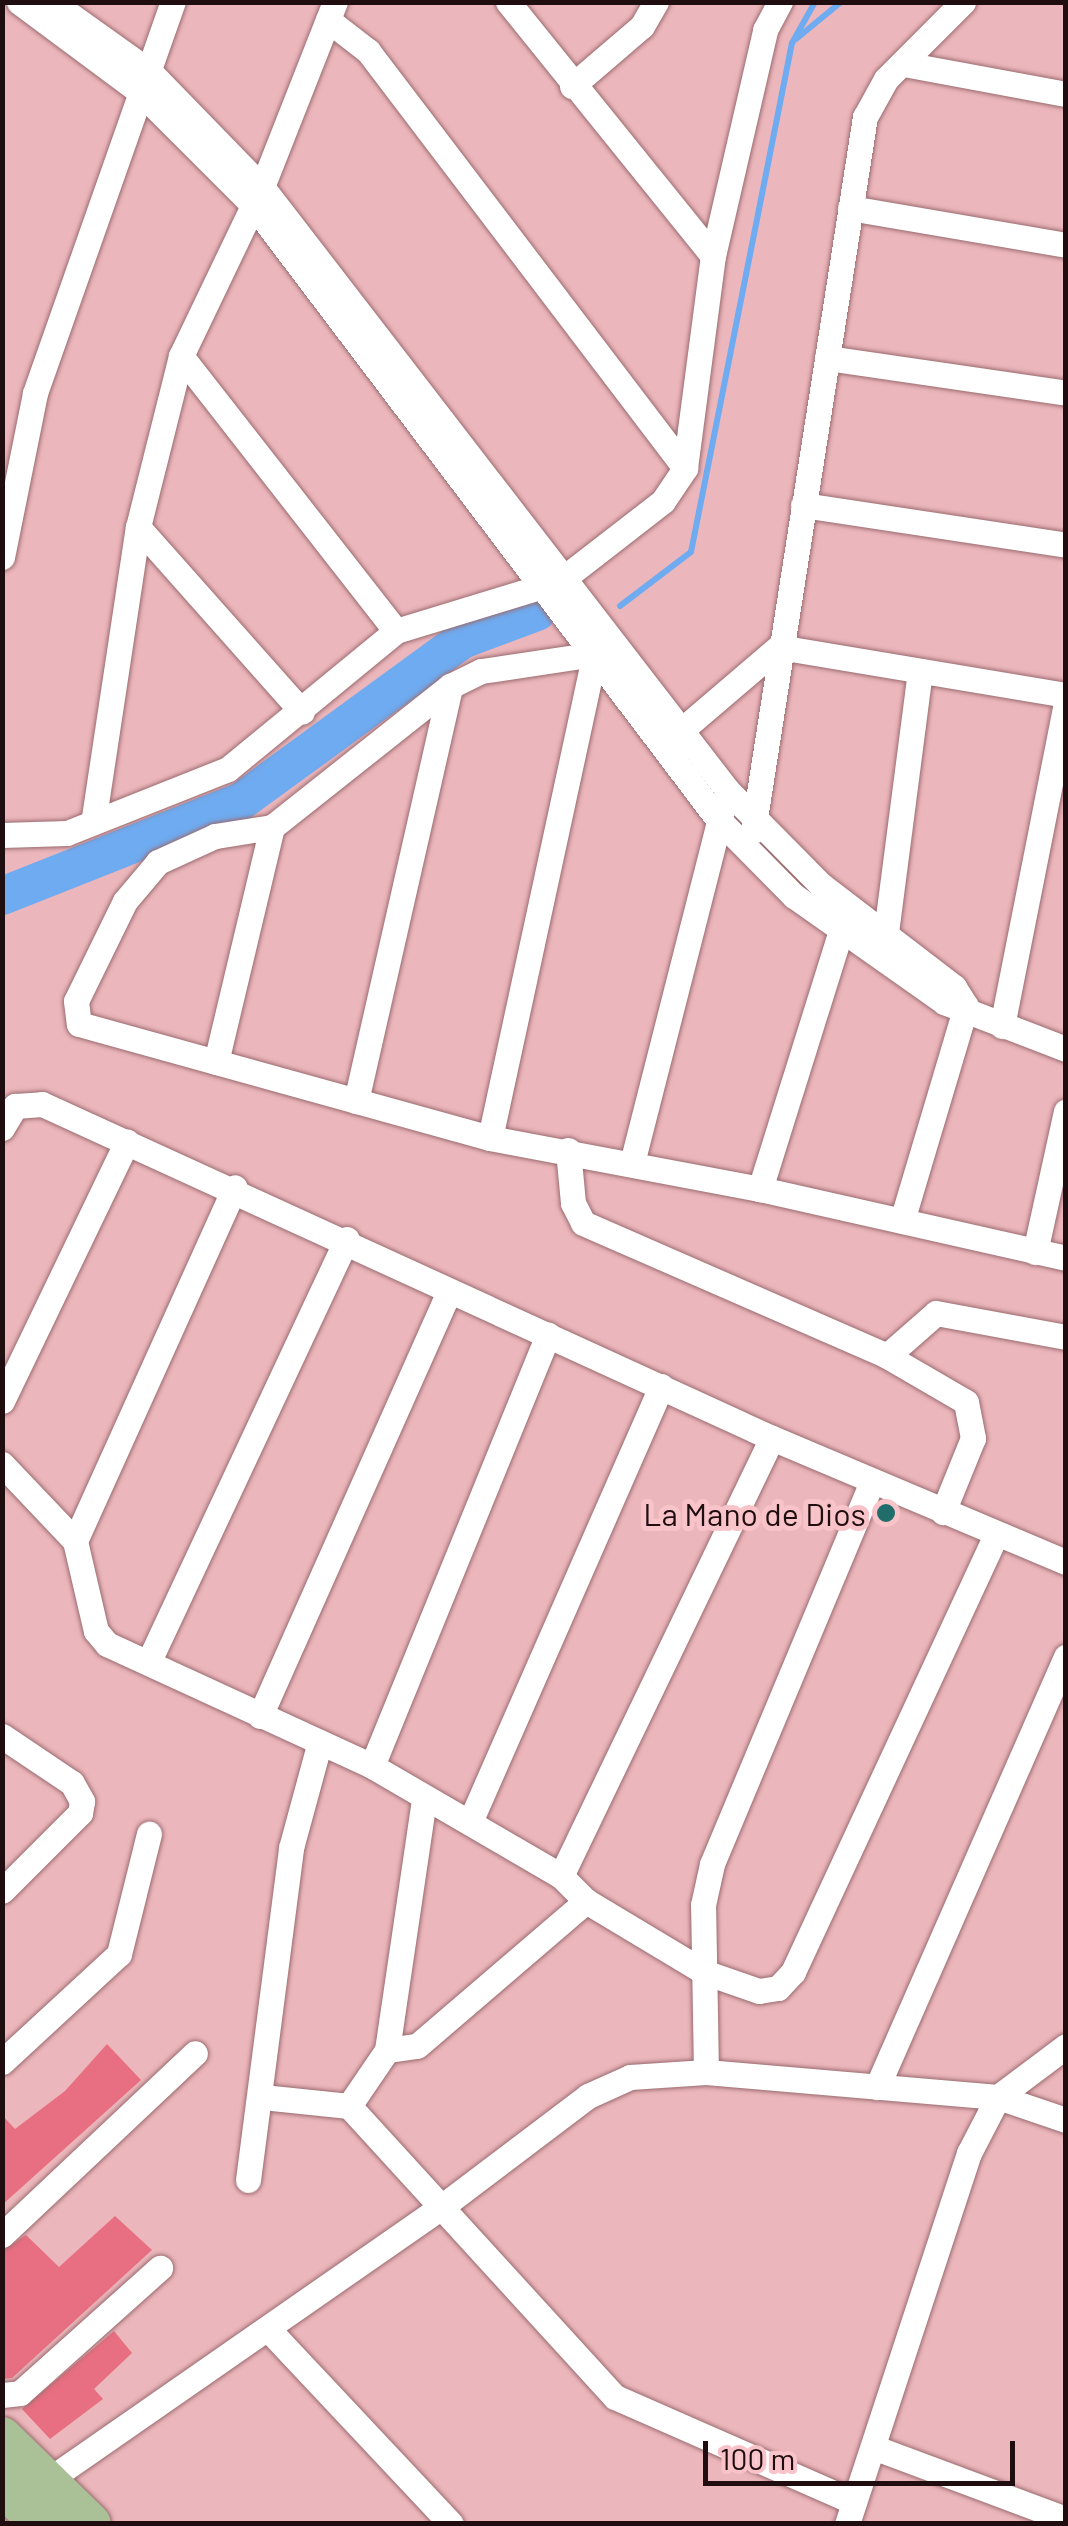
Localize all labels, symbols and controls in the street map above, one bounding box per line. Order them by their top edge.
place label: La Mano de Dios [643,1494,866,1532]
marker: La Mano de Dios [875,1502,897,1524]
scale bar [708,2421,1020,2483]
text: 100 m [720,2440,795,2476]

